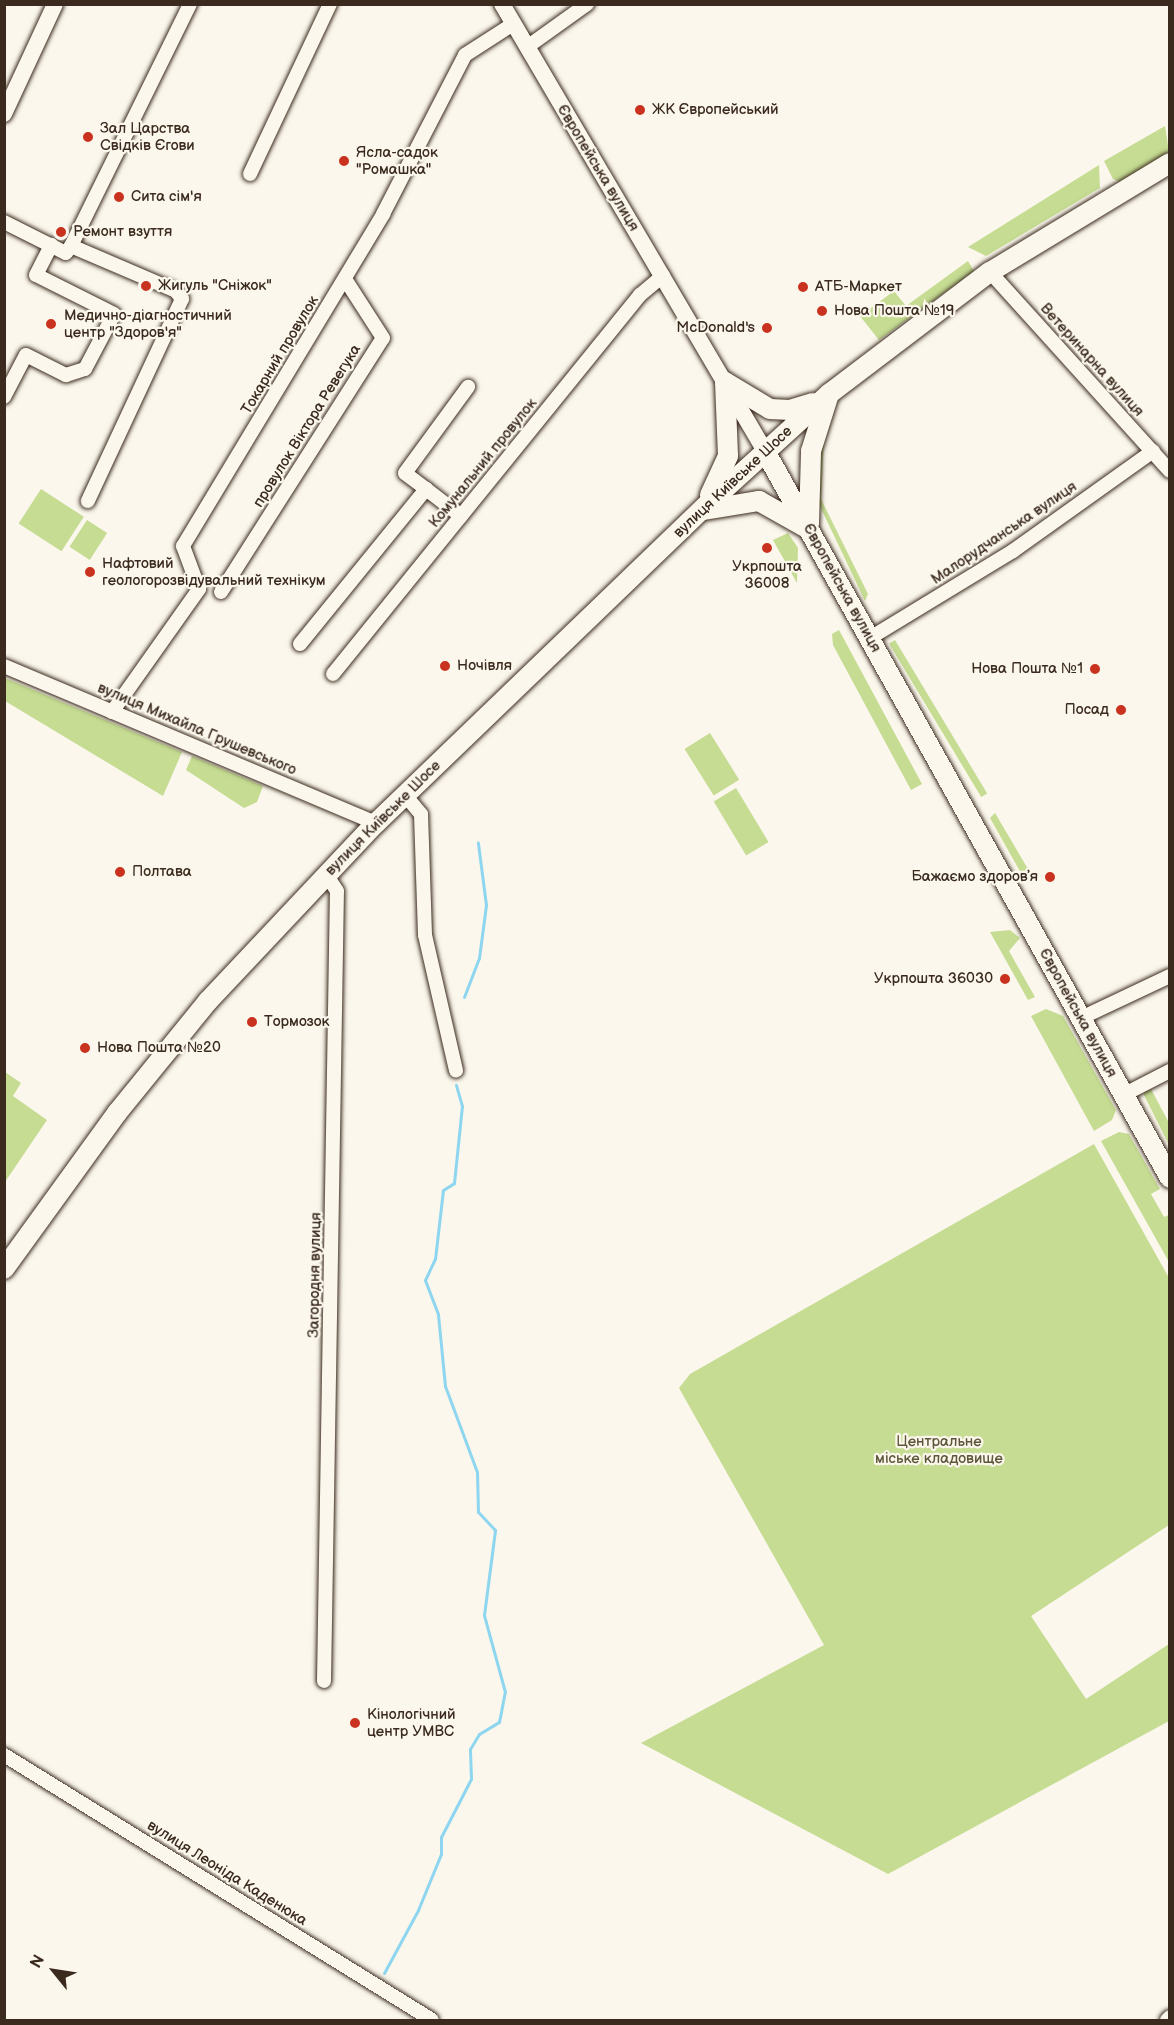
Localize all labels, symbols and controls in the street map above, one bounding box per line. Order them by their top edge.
place label: ЖК Європейський [652,101,779,119]
street label: Європейська вулиця [553,102,643,234]
marker: ЖК Європейський [633,103,647,117]
place label: Зал Царства Cвідків Єгови [100,119,195,154]
marker: Зал Царства Cвідків Єгови [81,130,95,144]
place label: Ясла-садок "Ромашка" [356,143,438,178]
marker: Ясла-садок "Ромашка" [337,154,351,168]
place label: Сита сім'я [131,188,202,206]
marker: Сита сім'я [112,190,126,204]
place label: Ремонт взуття [73,223,172,241]
marker: Ремонт взуття [54,225,68,239]
place label: Жигуль "Сніжок" [158,277,272,295]
place label: АТБ-Маркет [815,278,902,296]
marker: Жигуль "Сніжок" [139,279,153,293]
marker: АТБ-Маркет [796,280,810,294]
street label: Токарний провулок [237,292,323,418]
street label: Ветеринарна вулиця [1036,300,1148,420]
place label: Нова Пошта №19 [834,302,955,320]
marker: Нова Пошта №19 [815,304,829,318]
place label: Медично-діагностичний центр "Здоров'я" [64,306,232,341]
marker: Медично-діагностичний центр "Здоров'я" [42,315,60,333]
place label: McDonald's [676,319,755,337]
marker: McDonald's [760,321,774,335]
street label: провулок Віктора Ревегука [249,341,365,511]
street label: Комунальний провулок [425,395,541,531]
street label: вулиця Київське Шосе [670,422,796,542]
street label: Малорудчанська вулиця [928,478,1080,588]
street label: Європейська вулиця [799,521,885,655]
marker: Укрпошта 36008 [760,541,774,555]
place label: Нафтовий геологорозвідувальний технікум [102,554,326,589]
place label: Укрпошта 36008 [732,557,802,592]
marker: Нафтовий геологорозвідувальний технікум [83,565,97,579]
place label: Ночівля [457,657,512,675]
marker: Ночівля [438,659,452,673]
place label: Нова Пошта №1 [971,660,1083,678]
marker: Нова Пошта №1 [1088,662,1102,676]
street label: вулиця Михайла Грушевського [95,679,299,779]
place label: Посад [1065,701,1109,719]
marker: Посад [1114,703,1128,717]
street label: вулиця Київське Шосе [322,757,444,879]
place label: Полтава [132,863,192,881]
marker: Полтава [113,865,127,879]
place label: Бажаємо здоровʼя [911,868,1038,886]
marker: Бажаємо здоровʼя [1043,870,1057,884]
street label: Європейська вулиця [1035,946,1121,1080]
place label: Укрпошта 36030 [874,970,993,988]
marker: Укрпошта 36030 [998,972,1012,986]
place label: Тормозок [264,1013,330,1031]
marker: Тормозок [245,1015,259,1029]
place label: Нова Пошта №20 [97,1039,221,1057]
marker: Нова Пошта №20 [78,1041,92,1055]
street label: Загородня вулиця [305,1212,325,1338]
park label: Центральне міське кладовище [875,1432,1003,1467]
place label: Кінологічний центр УМВС [367,1705,456,1740]
marker: Кінологічний центр УМВС [348,1716,362,1730]
street label: вулиця Леоніда Каденюка [144,1816,310,1930]
north arrow [24,1941,84,2001]
text: N [27,1952,49,1972]

